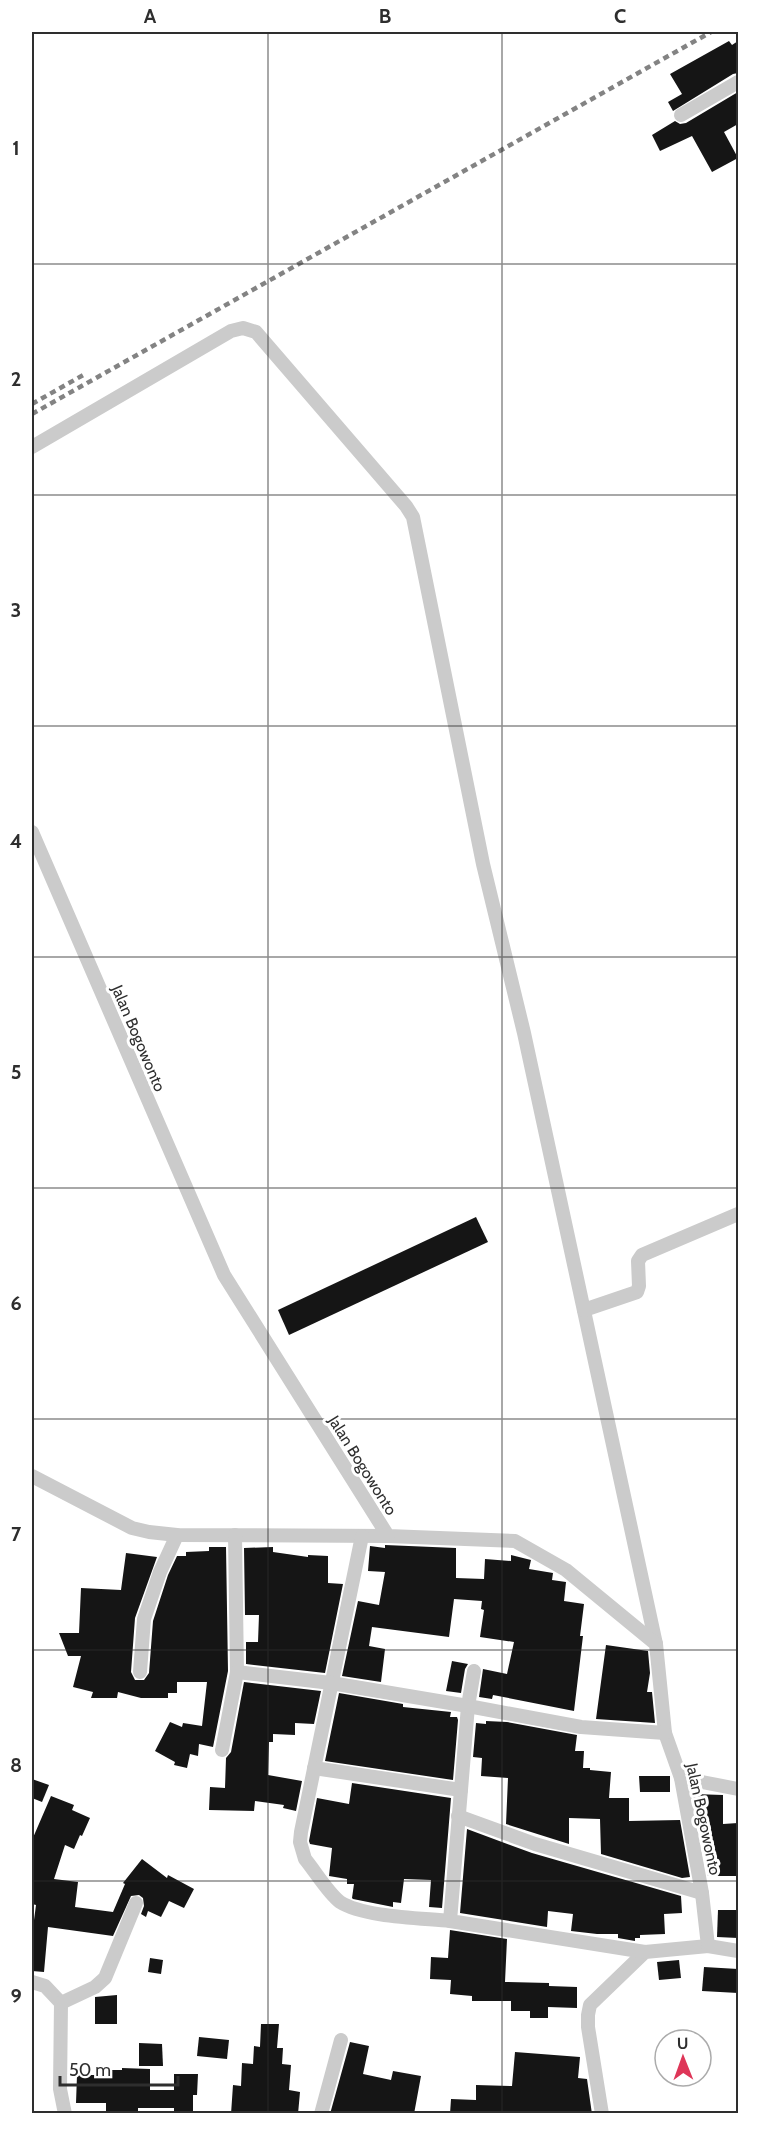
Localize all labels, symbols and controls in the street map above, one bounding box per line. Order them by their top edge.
text: A [144,4,157,28]
text: B [379,4,391,28]
text: C [614,4,626,28]
text: 1 [12,136,20,160]
text: 2 [11,367,21,391]
text: 3 [11,598,21,622]
text: 4 [10,829,22,853]
street label: Jalan Bogowonto [107,981,170,1095]
text: 5 [11,1060,21,1084]
text: 6 [10,1291,22,1315]
street label: Jalan Bogowonto [324,1411,401,1519]
text: 7 [11,1522,22,1546]
text: 8 [10,1753,22,1777]
street label: Jalan Bogowonto [682,1760,725,1877]
text: 9 [10,1984,22,2008]
north arrow [653,2028,713,2088]
text: U [677,2034,689,2053]
scale bar [60,2049,178,2087]
text: 50 m [69,2059,111,2081]

